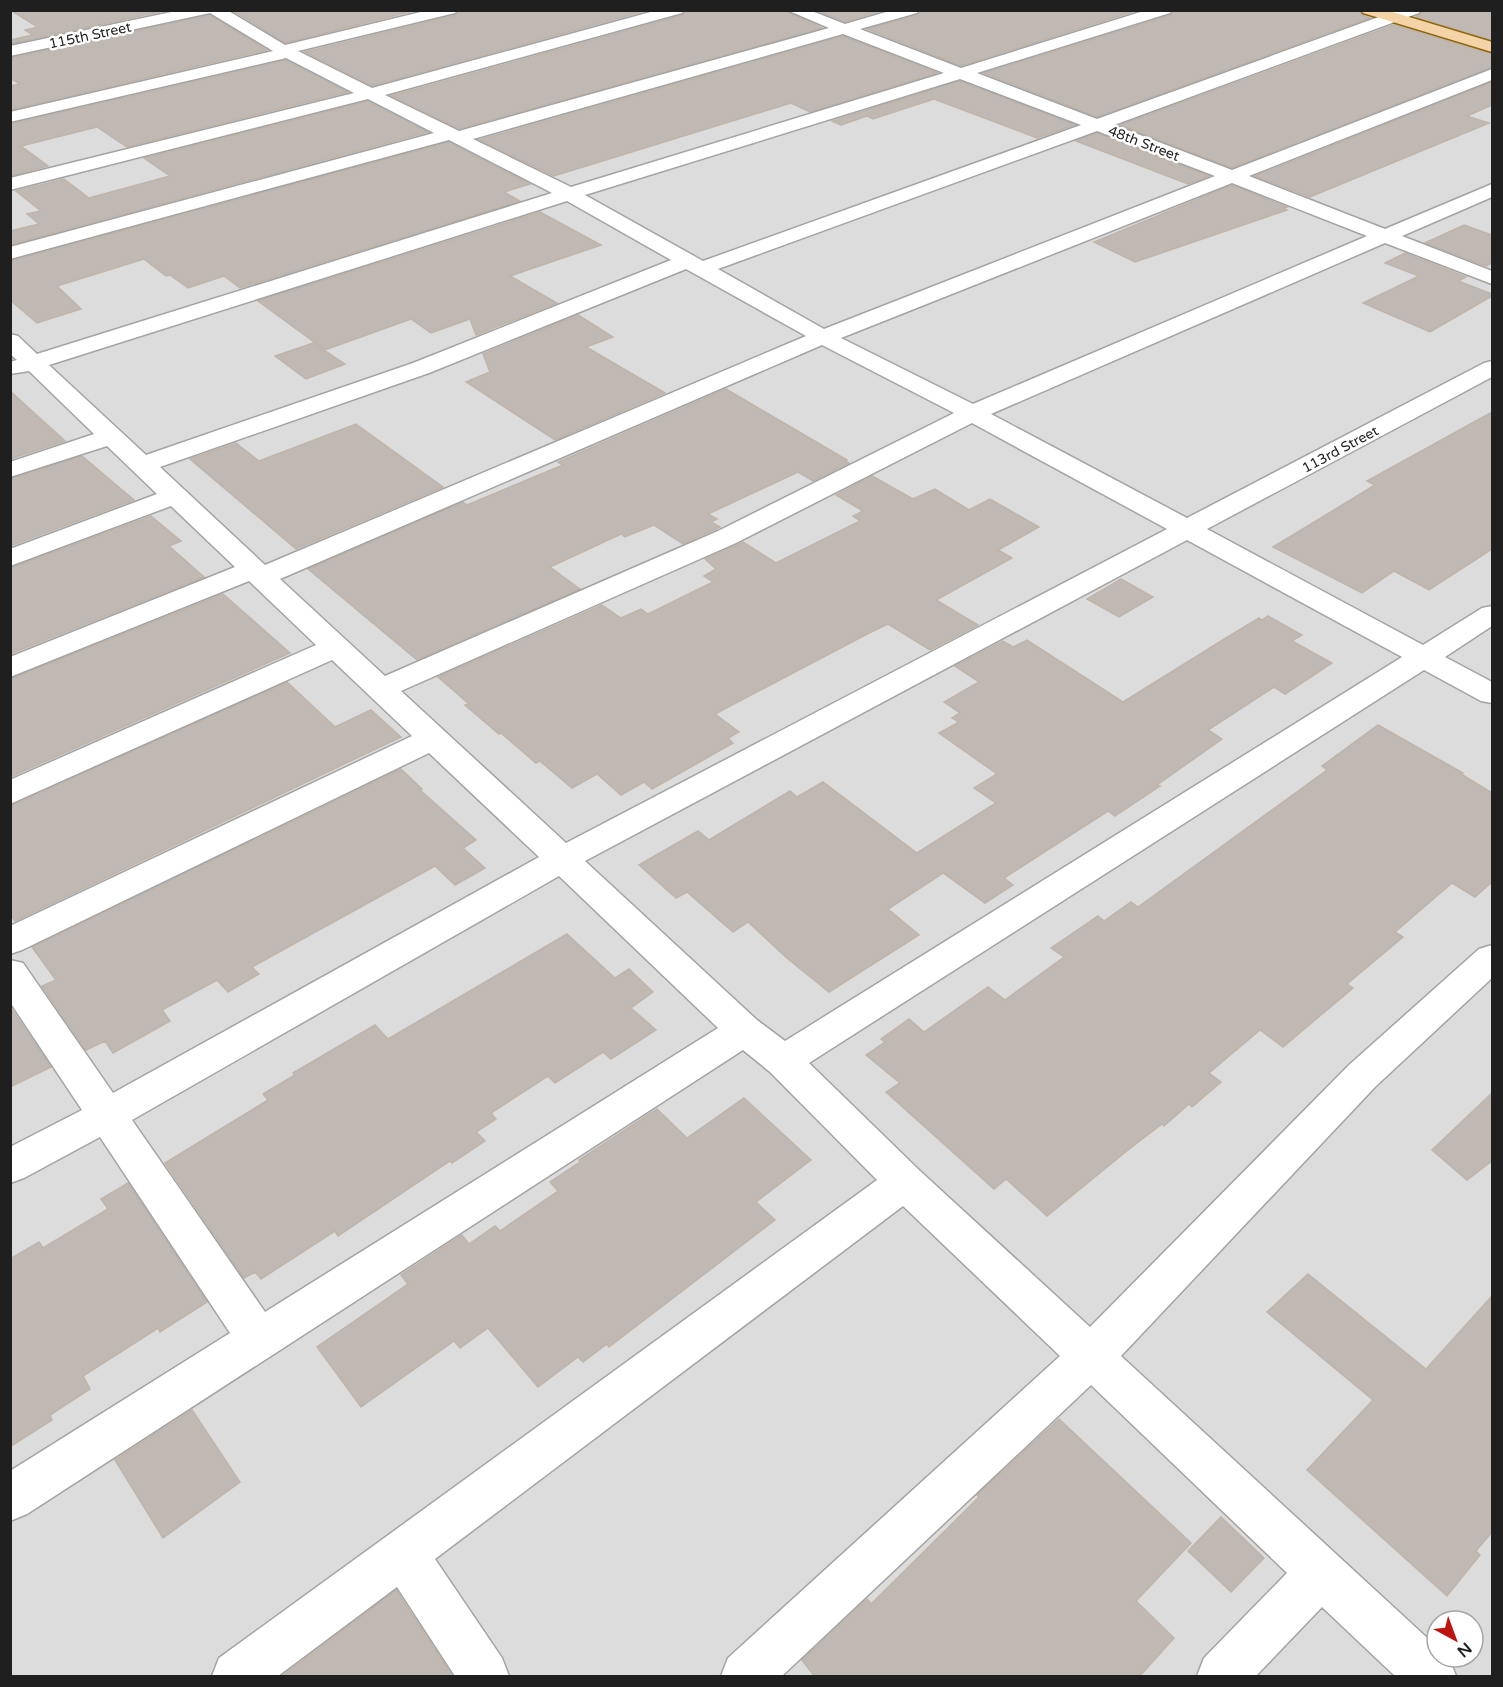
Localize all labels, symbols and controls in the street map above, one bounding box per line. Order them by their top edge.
street label: 115th Street [47,18,134,53]
street label: 48th Street [1106,122,1183,165]
street label: 113rd Street [1299,422,1382,477]
north arrow [1425,1609,1485,1669]
text: N [1453,1638,1476,1661]

